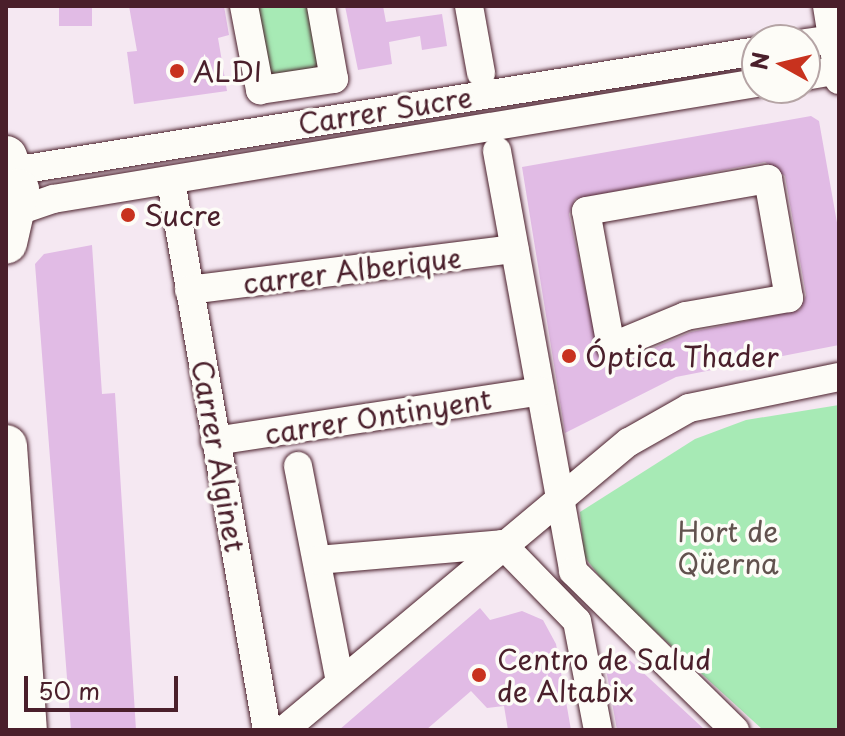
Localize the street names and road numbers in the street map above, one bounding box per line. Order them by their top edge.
street label: Carrer Sucre [295,80,475,140]
street label: carrer Alberique [240,240,464,300]
street label: Carrer Alginet [186,357,252,555]
street label: carrer Ontinyent [261,381,495,451]

